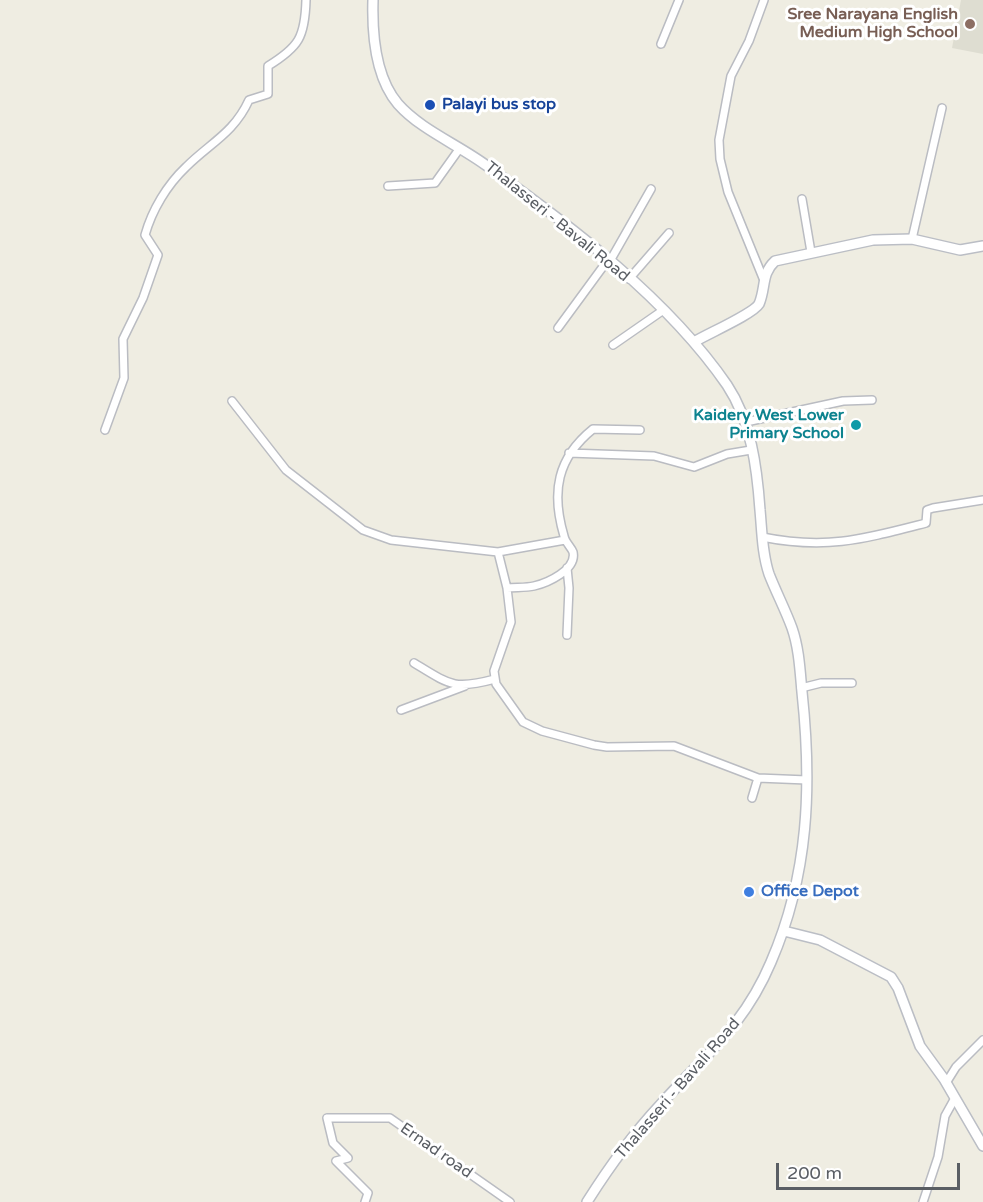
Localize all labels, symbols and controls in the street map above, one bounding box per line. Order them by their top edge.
place label: Sree Narayana English Medium High School [788,5,958,43]
marker: Sree Narayana English Medium High School [963,17,977,31]
place label: Palayi bus stop [442,95,556,115]
marker: Palayi bus stop [423,98,437,112]
street label: Thalasseri - Bavali Road [481,158,633,286]
place label: Kaidery West Lower Primary School [693,406,844,444]
marker: Kaidery West Lower Primary School [849,418,863,432]
place label: Office Depot [761,882,859,902]
marker: Office Depot [742,885,756,899]
street label: Thalasseri - Bavali Road [612,1015,744,1163]
street label: Ernad road [396,1119,476,1183]
scale bar [779,1151,964,1189]
text: 200 m [787,1162,842,1184]

